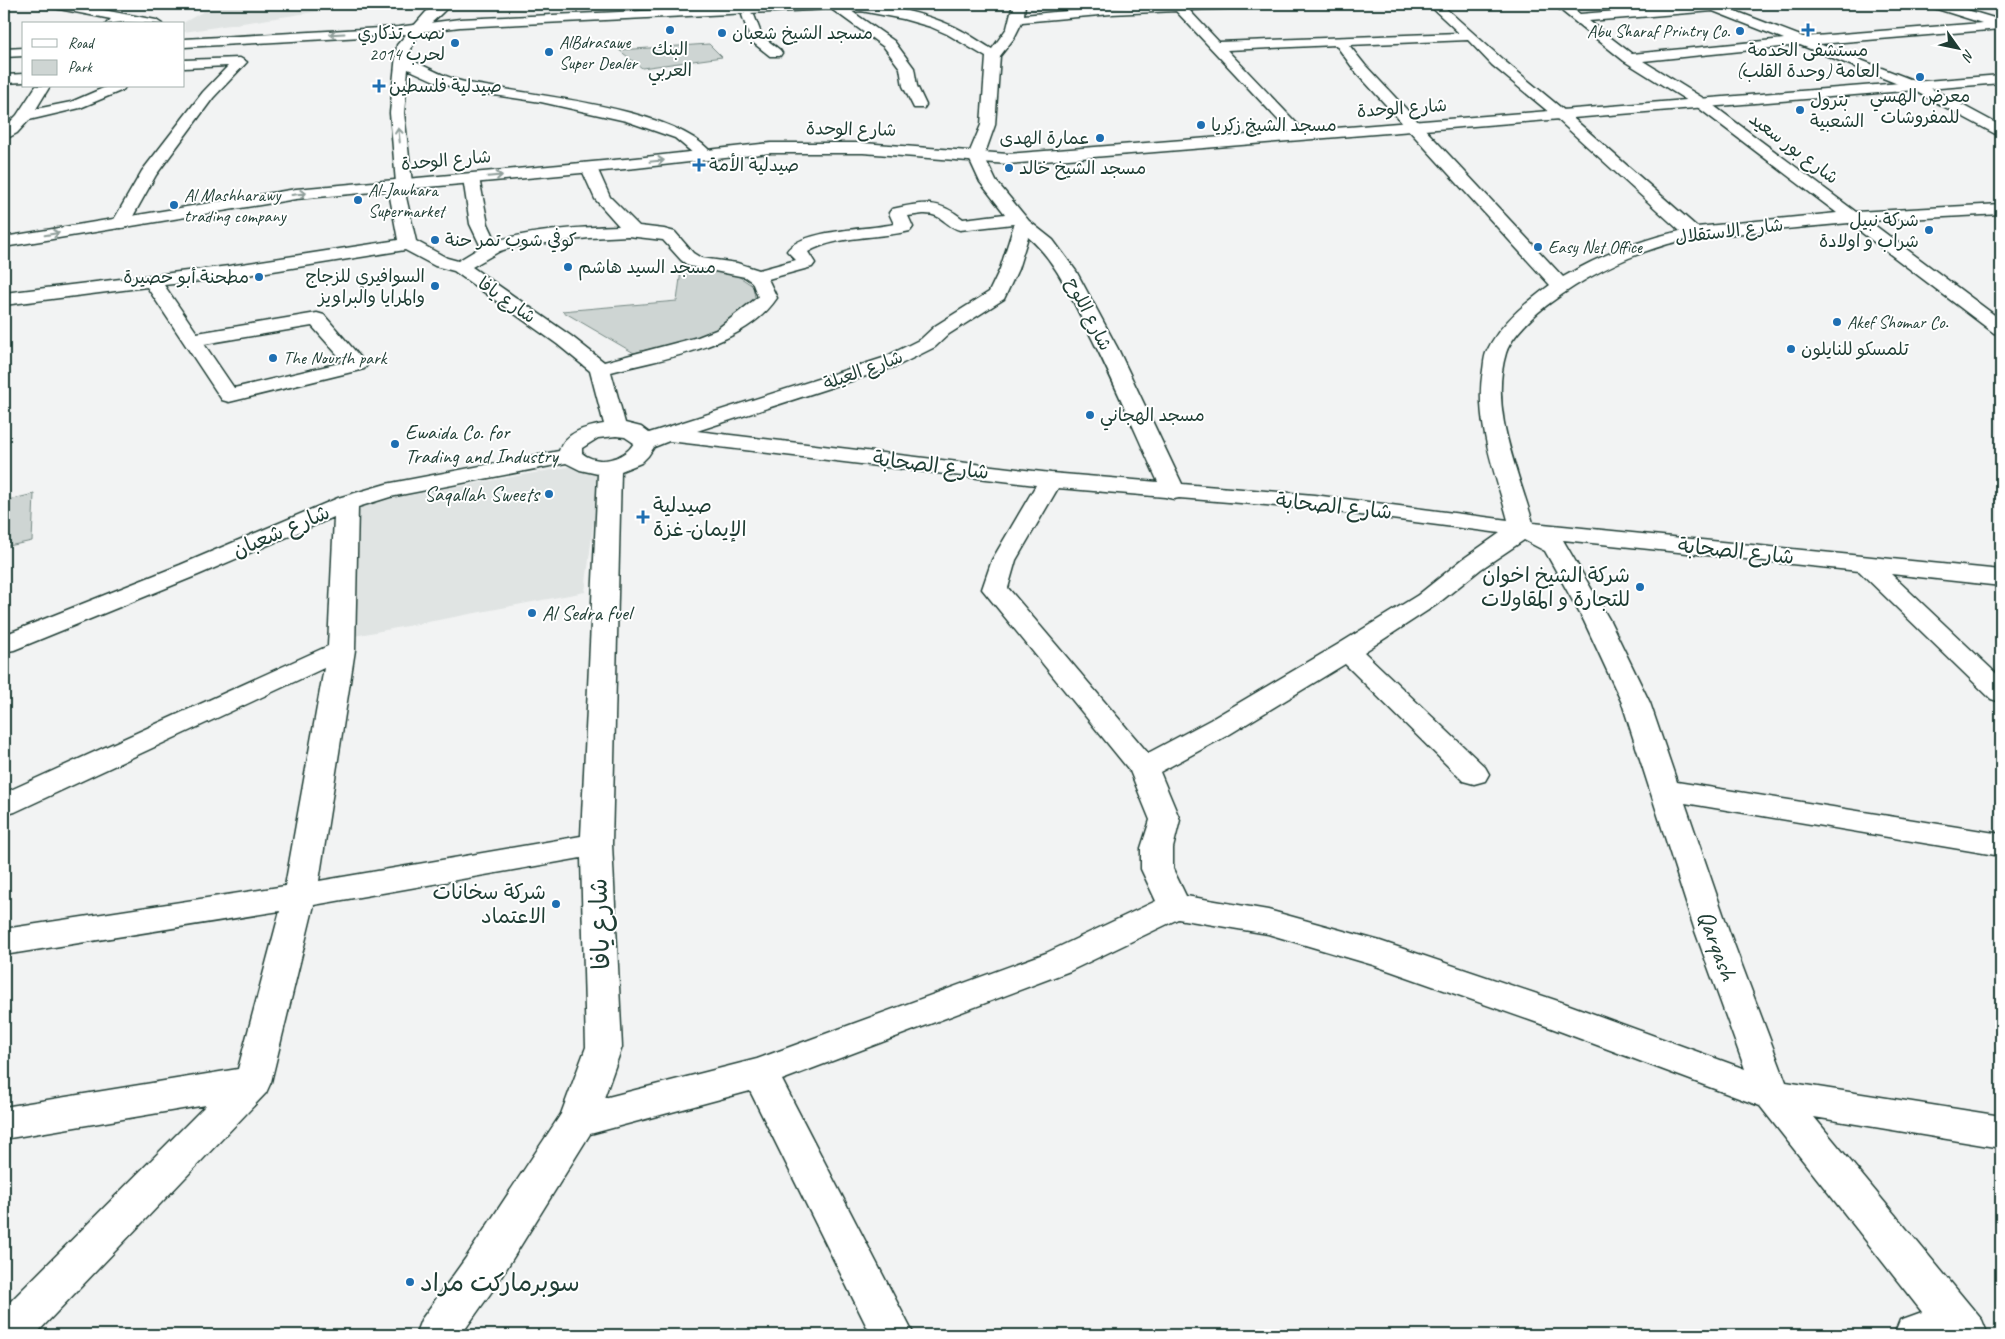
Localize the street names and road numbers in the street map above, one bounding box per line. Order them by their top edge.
street label: شارع الوحدة [1356,94,1448,123]
street label: شارع بور سعيد [1744,107,1843,189]
street label: شارع الوحدة [806,117,896,142]
street label: شارع الوحدة [400,145,492,176]
street label: شارع الاستقلال [1674,213,1785,250]
street label: شارع يافا [473,272,540,329]
street label: شارع اللوح [1060,274,1117,355]
street label: شارع العيلة [820,345,906,395]
street label: شارع الصحابة [871,445,991,487]
street label: شارع الصحابة [1274,487,1393,527]
street label: شارع شعبان [228,499,334,565]
street label: شارع الصحابة [1676,532,1795,572]
street label: شارع يافا [582,878,619,970]
street label: Qarqash [1690,906,1745,986]

